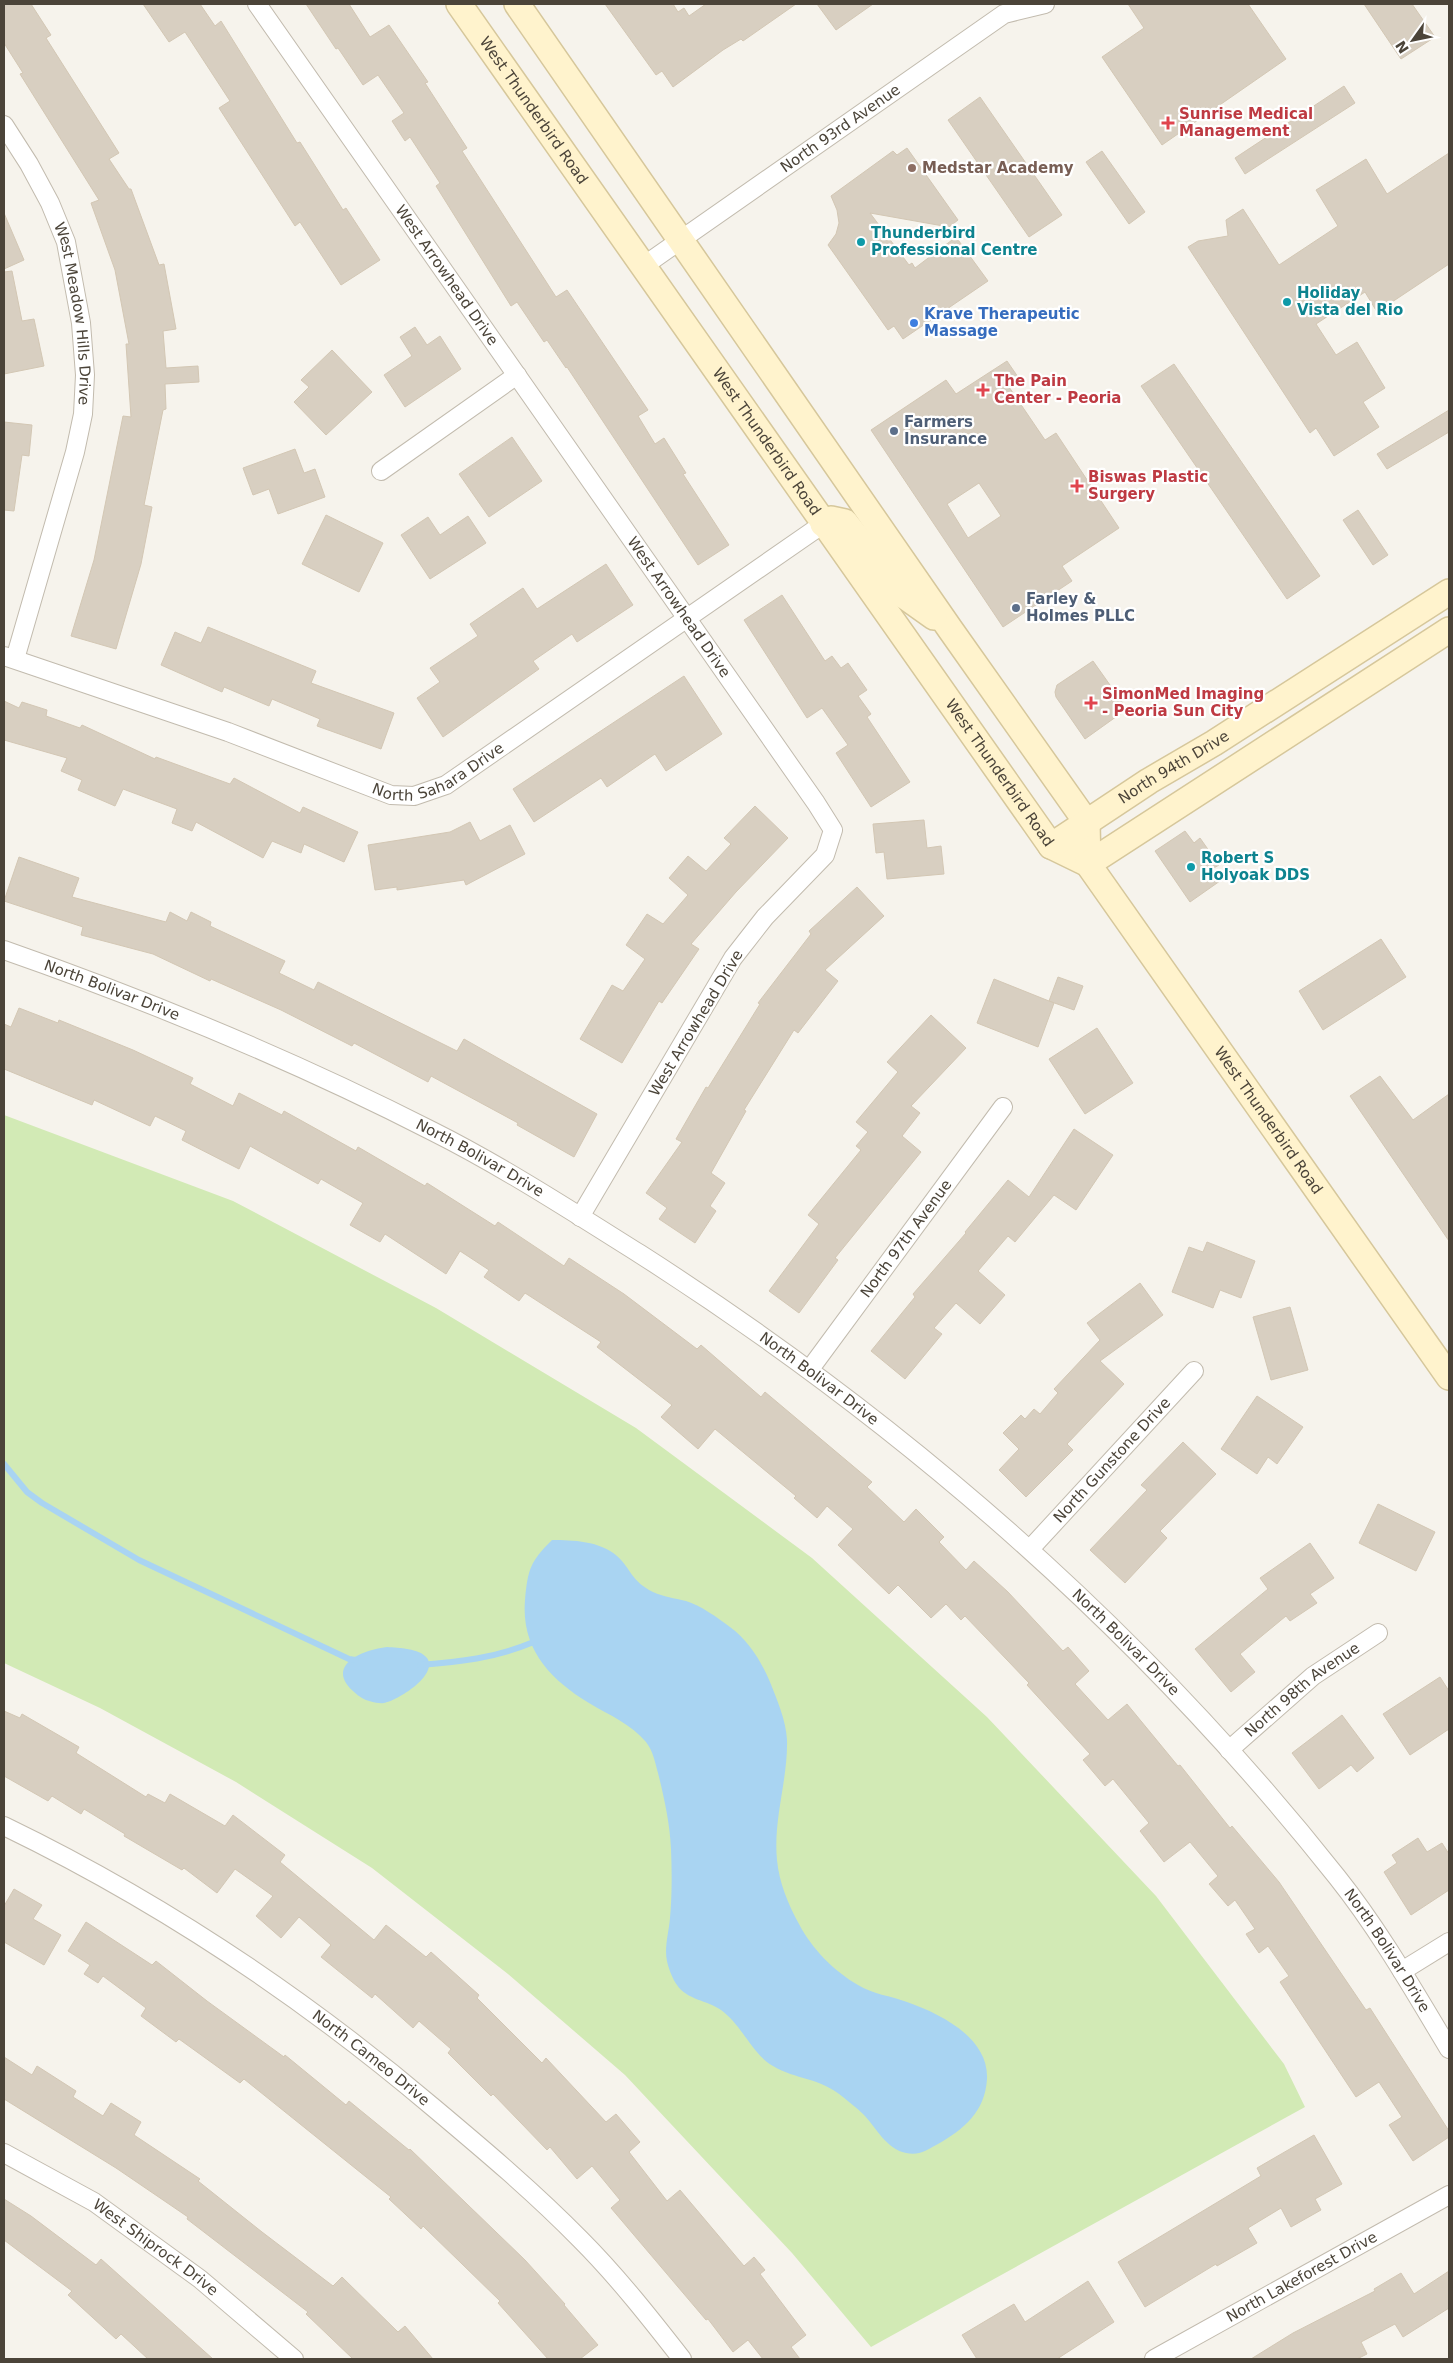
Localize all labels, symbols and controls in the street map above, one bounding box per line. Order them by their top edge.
north arrow [1388,15,1438,65]
street label: West Thunderbird Road [476,33,592,187]
text: N [1392,38,1412,56]
street label: North 93rd Avenue [777,80,904,176]
place label: Sunrise Medical Management [1179,105,1313,140]
marker: Sunrise Medical Management [1161,116,1175,130]
place label: Medstar Academy [922,159,1074,177]
marker: Medstar Academy [906,162,918,174]
street label: West Arrowhead Drive [391,201,502,349]
street label: West Meadow Hills Drive [50,220,94,406]
place label: Thunderbird Professional Centre [871,224,1037,259]
marker: Thunderbird Professional Centre [855,236,867,248]
place label: Holiday Vista del Rio [1297,284,1403,319]
marker: Holiday Vista del Rio [1281,296,1293,308]
place label: Krave Therapeutic Massage [924,305,1080,340]
marker: Krave Therapeutic Massage [908,317,920,329]
street label: West Thunderbird Road [709,365,825,519]
place label: The Pain Center - Peoria [994,372,1121,407]
marker: The Pain Center - Peoria [976,383,990,397]
place label: Farmers Insurance [904,413,987,448]
marker: Farmers Insurance [888,425,900,437]
place label: Biswas Plastic Surgery [1088,468,1208,503]
marker: Biswas Plastic Surgery [1070,479,1084,493]
street label: West Arrowhead Drive [624,533,734,681]
place label: Farley & Holmes PLLC [1026,590,1135,625]
marker: Farley & Holmes PLLC [1010,602,1022,614]
place label: SimonMed Imaging - Peoria Sun City [1102,685,1264,720]
street label: West Thunderbird Road [942,696,1058,850]
marker: SimonMed Imaging - Peoria Sun City [1084,696,1098,710]
street label: North 94th Drive [1115,727,1232,808]
street label: North Sahara Drive [370,739,507,805]
place label: Robert S Holyoak DDS [1201,849,1310,884]
marker: Robert S Holyoak DDS [1185,861,1197,873]
street label: West Arrowhead Drive [645,947,747,1099]
street label: North Bolivar Drive [42,956,182,1024]
street label: West Thunderbird Road [1210,1043,1326,1198]
street label: North Bolivar Drive [413,1115,547,1201]
street label: North 97th Avenue [857,1176,955,1301]
street label: North Bolivar Drive [756,1328,882,1429]
street label: North Gunstone Drive [1050,1394,1174,1526]
street label: North Bolivar Drive [1069,1585,1183,1699]
street label: North 98th Avenue [1241,1639,1363,1741]
street label: North Bolivar Drive [1340,1885,1434,2015]
street label: North Cameo Drive [309,2006,433,2109]
street label: West Shiprock Drive [89,2195,222,2300]
street label: North Lakeforest Drive [1223,2228,1380,2326]

